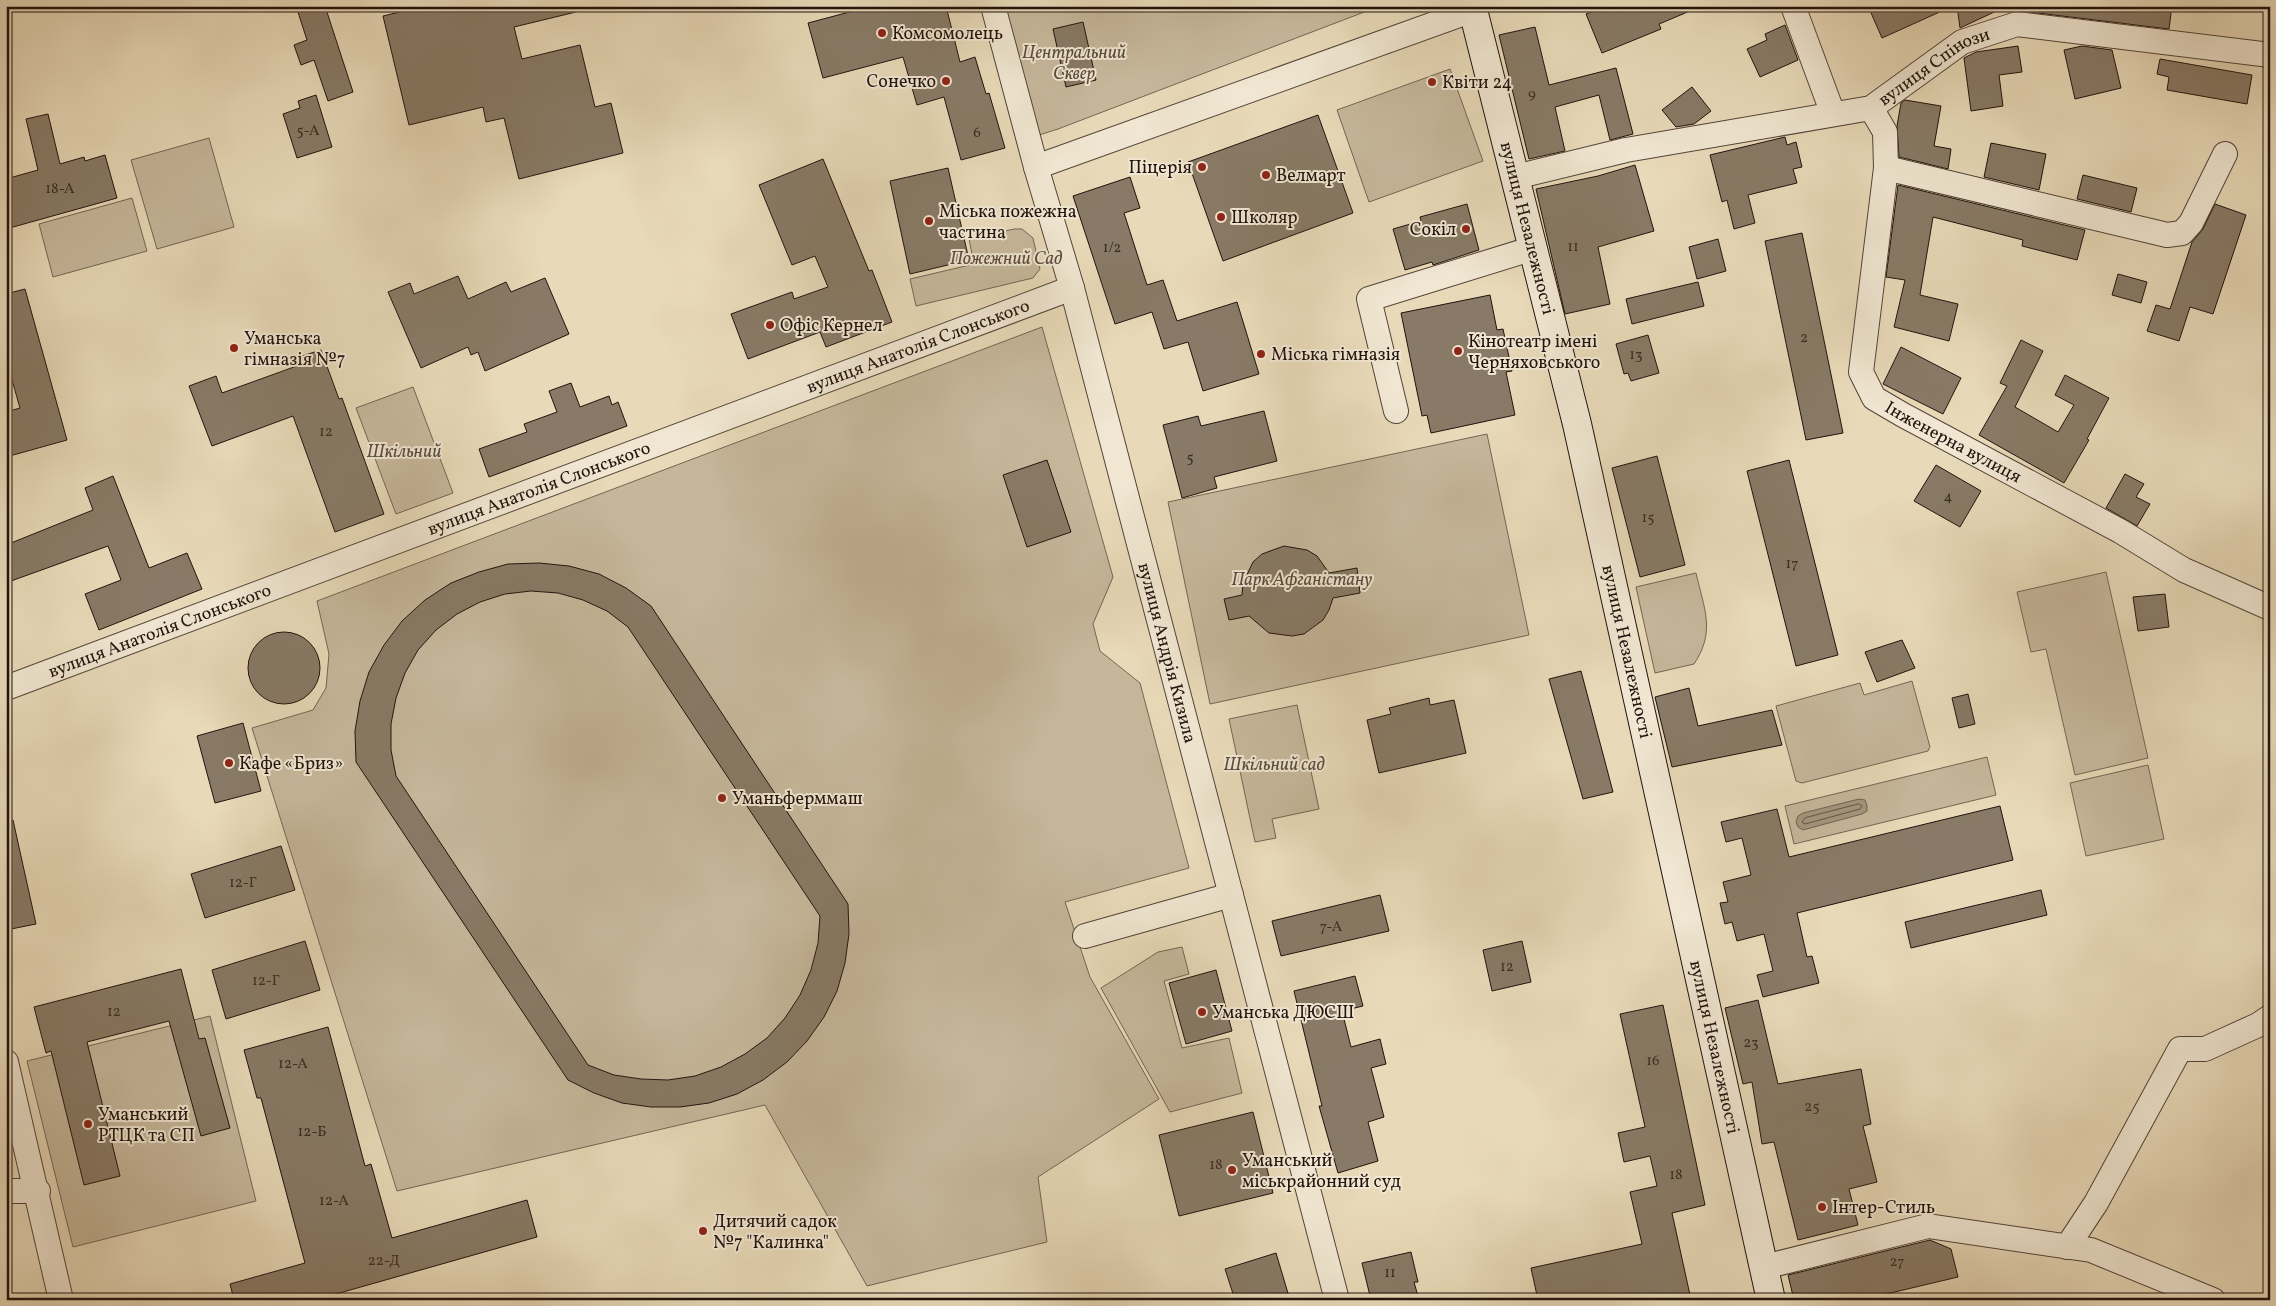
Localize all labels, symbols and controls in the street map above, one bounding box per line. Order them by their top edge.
place label: Комсомолець [892,22,1003,47]
street label: вулиця Спінози [1874,23,1994,113]
marker: Комсомолець [876,27,888,39]
park label: Центральний Сквер [1022,41,1126,87]
place label: Сонечко [867,70,936,95]
place label: Квіти 24 [1442,71,1512,96]
marker: Сонечко [940,75,952,87]
marker: Квіти 24 [1426,76,1438,88]
house number: 9 [1528,84,1536,105]
house number: 5-А [296,121,320,142]
house number: 6 [973,123,981,144]
street label: вулиця Незалежності [1493,139,1560,317]
place label: Піцерія [1128,156,1192,181]
marker: Піцерія [1196,161,1208,173]
place label: Велмарт [1276,164,1346,189]
marker: Велмарт [1260,169,1272,181]
house number: 18-А [45,179,75,200]
place label: Міська пожежна частина [939,200,1077,246]
place label: Школяр [1231,206,1298,231]
marker: Школяр [1215,211,1227,223]
marker: Міська пожежна частина [923,215,935,227]
place label: Сокіл [1410,218,1456,243]
marker: Сокіл [1460,223,1472,235]
house number: 11 [1567,237,1579,258]
house number: 1/2 [1103,238,1121,259]
park label: Пожежний Сад [950,247,1063,272]
street label: вулиця Анатолія Слонського [803,294,1033,400]
place label: Офіс Кернел [780,314,883,339]
marker: Офіс Кернел [764,319,776,331]
place label: Уманська гімназія №7 [244,327,345,373]
house number: 2 [1800,328,1808,349]
place label: Кінотеатр імені Черняховського [1468,330,1600,376]
marker: Уманська гімназія №7 [228,342,240,354]
place label: Міська гімназія [1271,343,1400,368]
marker: Кінотеатр імені Черняховського [1452,345,1464,357]
house number: 13 [1629,345,1643,366]
marker: Міська гімназія [1255,348,1267,360]
street label: Інженерна вулиця [1879,396,2026,490]
house number: 12 [319,422,333,443]
street label: вулиця Анатолія Слонського [424,436,654,543]
park label: Шкільний [367,440,441,465]
house number: 5 [1186,448,1194,469]
house number: 4 [1944,487,1953,508]
house number: 15 [1641,508,1655,529]
house number: 17 [1785,554,1799,575]
street label: вулиця Андрія Кизила [1130,560,1202,746]
street label: вулиця Незалежності [1595,563,1657,741]
park label: Парк Афганістану [1232,568,1372,593]
street label: вулиця Анатолія Слонського [45,579,275,685]
place label: Кафе «Бриз» [239,752,343,777]
park label: Шкільний сад [1224,753,1325,778]
marker: Кафе «Бриз» [223,757,235,769]
place label: Уманьферммаш [732,787,863,812]
marker: Уманьферммаш [716,792,728,804]
house number: 12-Г [229,873,257,894]
house number: 7-А [1320,917,1343,938]
house number: 12 [1500,957,1514,978]
street label: вулиця Незалежності [1682,958,1745,1136]
house number: 12-Г [252,971,280,992]
place label: Уманська ДЮСШ [1212,1001,1354,1026]
house number: 12 [107,1002,121,1023]
marker: Уманська ДЮСШ [1196,1006,1208,1018]
house number: 23 [1743,1033,1759,1054]
house number: 16 [1646,1051,1660,1072]
house number: 12-А [278,1054,308,1075]
house number: 25 [1804,1097,1820,1118]
place label: Уманський РТЦК та СП [98,1103,195,1149]
marker: Уманський РТЦК та СП [82,1118,94,1130]
house number: 12-Б [298,1122,326,1143]
place label: Уманський міськрайонний суд [1242,1149,1401,1195]
house number: 18 [1209,1155,1223,1176]
marker: Уманський міськрайонний суд [1226,1164,1238,1176]
house number: 18 [1669,1165,1683,1186]
house number: 12-А [319,1191,349,1212]
place label: Інтер-Стиль [1832,1196,1935,1221]
marker: Інтер-Стиль [1816,1201,1828,1213]
place label: Дитячий садок №7 "Калинка" [713,1210,837,1256]
marker: Дитячий садок №7 "Калинка" [697,1225,709,1237]
house number: 22-Д [368,1251,400,1272]
house number: 27 [1890,1252,1904,1273]
house number: 11 [1384,1263,1396,1284]

